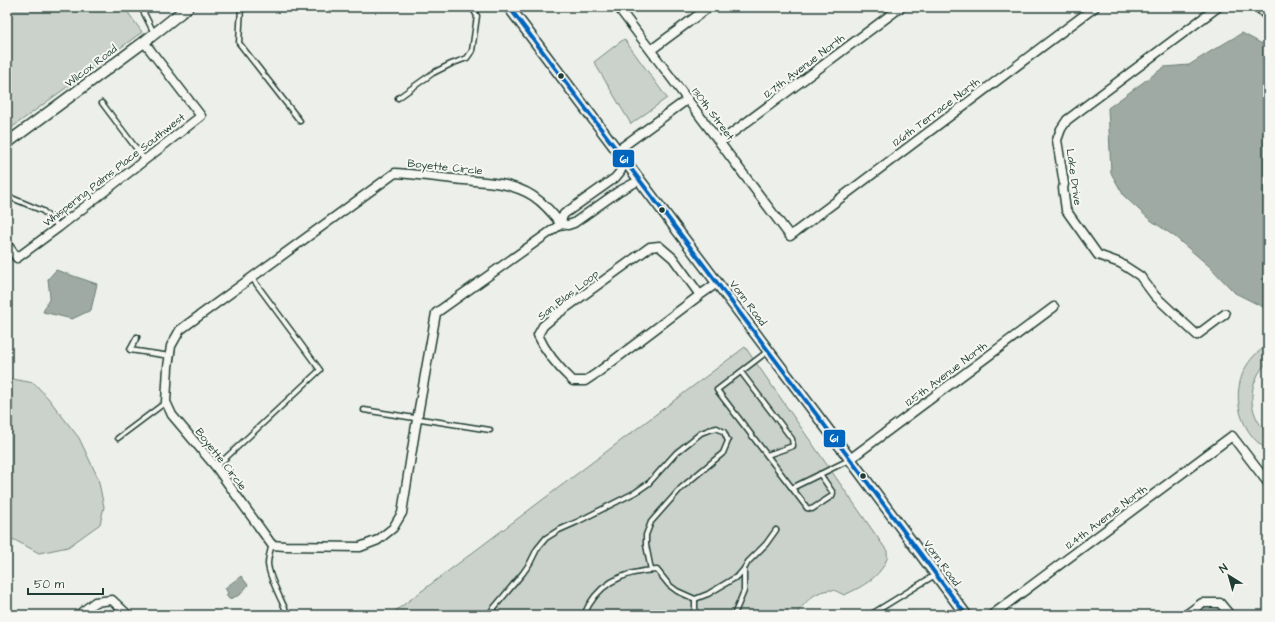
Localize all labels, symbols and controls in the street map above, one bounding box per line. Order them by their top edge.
street label: 127th Avenue North [760,30,848,101]
street label: Wilcox Road [62,41,120,91]
unlabelled marker [556,71,566,81]
street label: 126th Terrace North [889,74,983,150]
street label: 130th Street [688,85,738,144]
street label: Whispering Palms Place Southwest [40,109,189,231]
street label: Lake Drive [1063,148,1085,206]
line badge: 61 [612,149,635,168]
text: 61 [620,152,629,167]
street label: Boyette Circle [407,156,483,179]
unlabelled marker [657,205,667,215]
street label: San Blas Loop [534,266,602,324]
street label: Vonn Road [726,277,770,329]
street label: 125th Avenue North [902,338,990,410]
street label: Boyette Circle [191,425,250,494]
line badge: 61 [823,429,846,448]
text: 61 [830,431,839,446]
unlabelled marker [858,471,868,481]
street label: 124th Avenue North [1062,481,1150,553]
street label: Vonn Road [920,537,964,589]
north arrow [1209,556,1249,596]
text: N [1216,560,1231,576]
scale bar [28,570,103,596]
text: 50 m [34,576,65,593]

